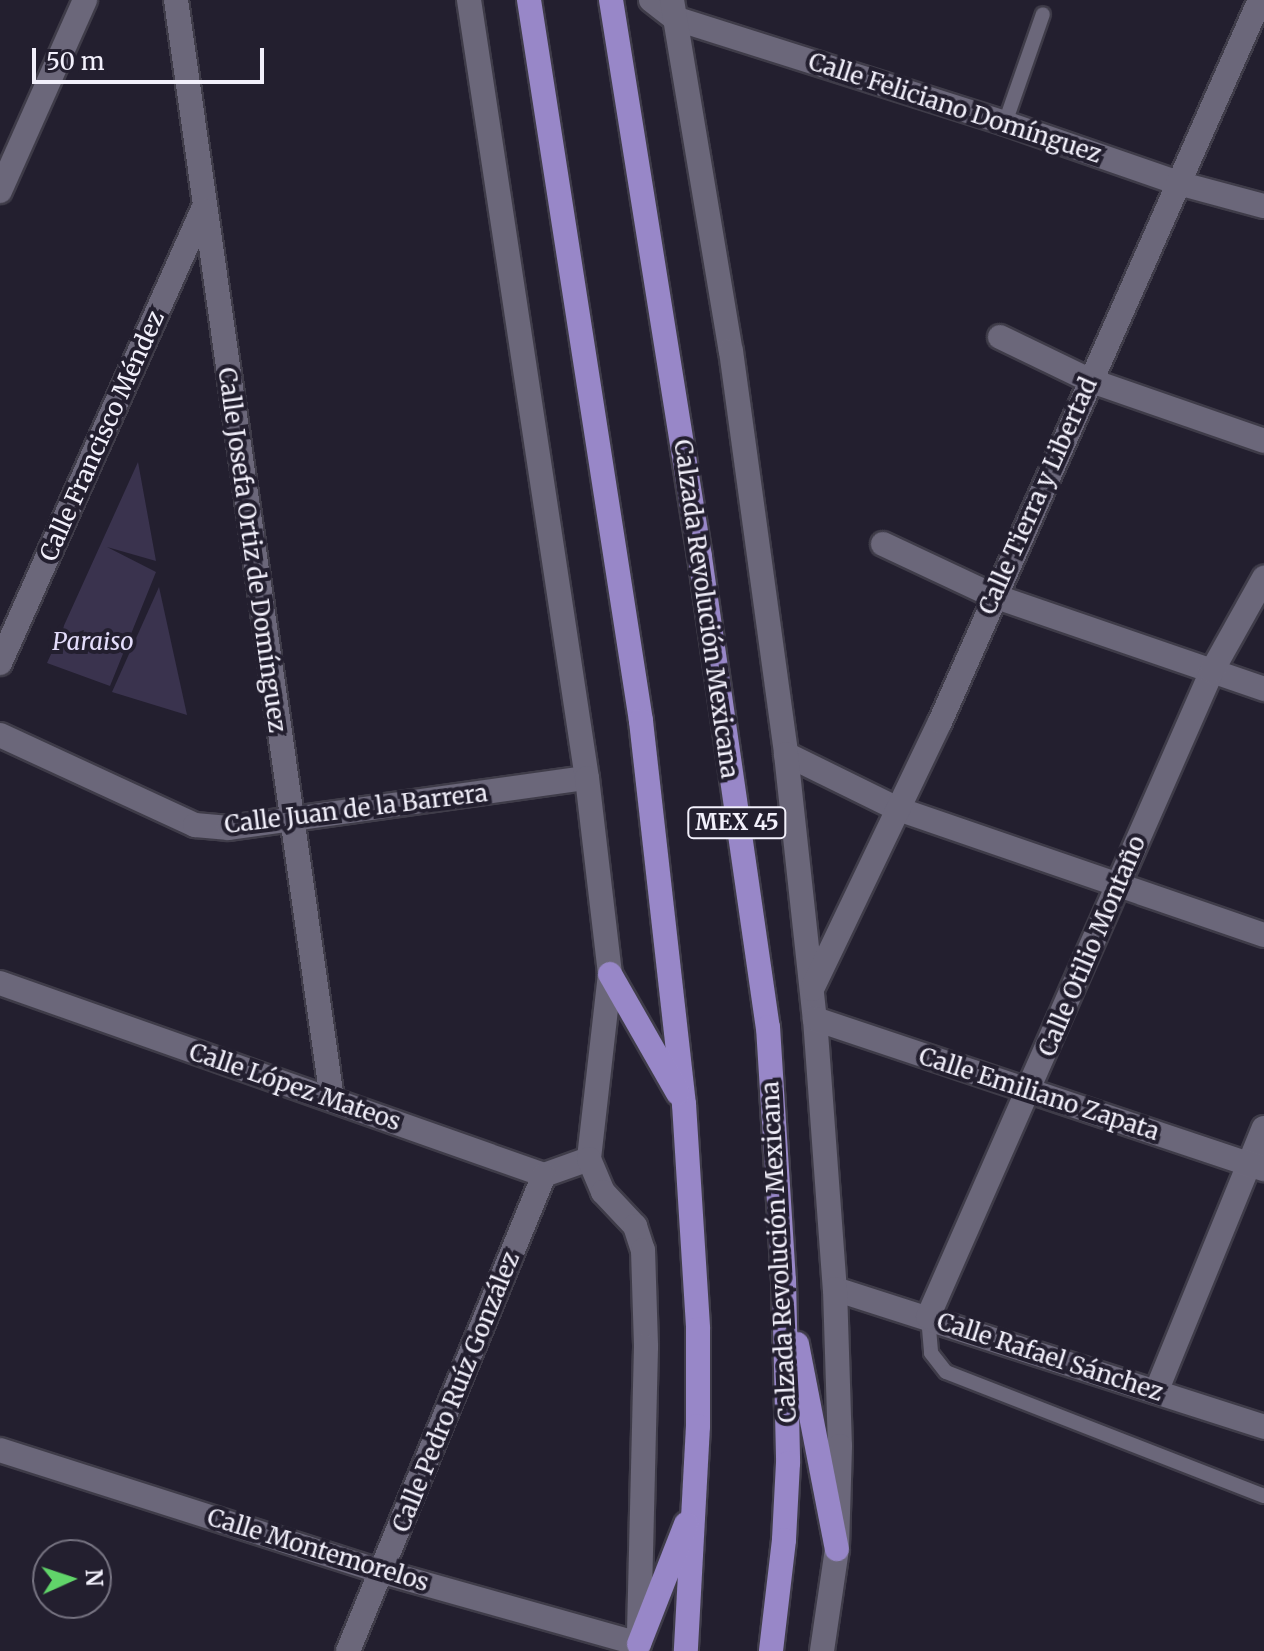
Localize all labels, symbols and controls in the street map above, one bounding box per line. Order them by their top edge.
scale bar [36,32,268,82]
text: 50 m [46,46,105,77]
street label: Calle Feliciano Domínguez [805,47,1105,169]
street label: Calle Francisco Méndez [34,306,170,566]
street label: Calle Josefa Ortiz de Domínguez [212,366,292,734]
street label: Calle Tierra y Libertad [973,373,1103,619]
street label: Calzada Revolución Mexicana [668,438,744,780]
park label: Paraiso [52,628,134,656]
street label: Calle Juan de la Barrera [223,779,489,839]
road number: MEX 45 [687,805,787,841]
street label: Calle Otilio Montaño [1032,831,1152,1061]
street label: Calle López Mateos [185,1037,405,1137]
street label: Calle Emiliano Zapata [915,1042,1163,1146]
street label: Calzada Revolución Mexicana [756,1081,802,1423]
street label: Calle Pedro Ruíz González [387,1248,525,1536]
street label: Calle Rafael Sánchez [933,1307,1167,1407]
street label: Calle Montemorelos [204,1503,432,1597]
north arrow [32,1539,112,1619]
text: N [80,1568,108,1587]

